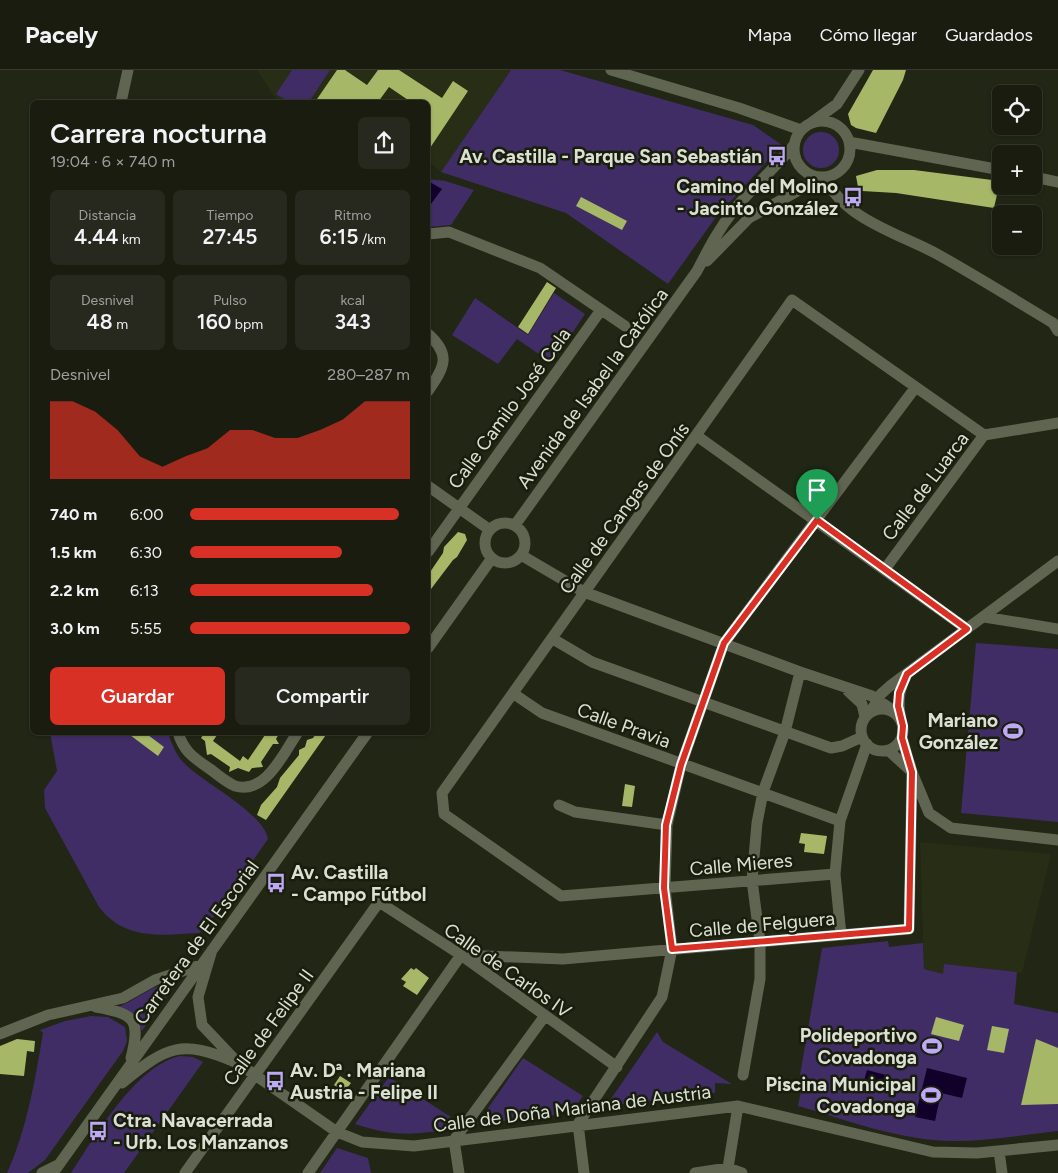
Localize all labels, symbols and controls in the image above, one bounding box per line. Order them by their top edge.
text: Pacely [25,20,98,49]
text: Mapa [747,24,792,46]
text: Cómo llegar [820,24,917,46]
text: Guardados [945,24,1033,46]
map controls [992,85,1042,255]
button: locate [992,85,1042,135]
text: Carrera nocturna [50,116,267,150]
button: share [358,117,410,169]
place label: Av. Castilla - Parque San Sebastián [459,145,762,168]
bus stop icon: Av. Castilla - Parque San Sebastián [766,145,788,167]
button: + [992,145,1042,195]
text: 19:04 · 6 × 740 m [50,152,175,171]
place label: Camino del Molino - Jacinto González [676,175,838,220]
bus stop icon: Camino del Molino - Jacinto González [842,186,864,208]
button: − [992,205,1042,255]
text: Distancia [79,207,136,224]
text: Tiempo [207,207,253,224]
text: Ritmo [334,207,371,224]
text: 4.44 [74,224,118,249]
text: 27:45 [203,224,257,249]
text: 6:15 [319,224,358,249]
text: km [118,231,141,248]
text: /km [358,231,386,248]
street label: Avenida de Isabel la Católica [512,284,673,493]
text: Desnivel [81,292,134,309]
text: Pulso [213,292,247,309]
text: kcal [340,292,365,309]
text: 48 [87,309,113,334]
text: 160 [197,309,231,334]
text: 343 [334,309,371,334]
text: m [113,316,128,333]
text: bpm [231,316,263,333]
street label: Calle Camilo José Cela [443,323,576,493]
text: Desnivel [50,365,110,384]
text: 280–287 m [327,365,410,384]
street label: Calle de Cangas de Onís [554,418,694,598]
street label: Calle de Luarca [877,428,974,545]
pin [796,469,838,520]
icon: arrive [803,476,831,504]
text: 740 m [50,505,97,524]
text: 6:00 [130,505,164,524]
text: 1.5 km [50,543,96,562]
text: 6:30 [130,543,162,562]
text: 2.2 km [50,581,99,600]
text: 6:13 [130,581,158,600]
text: 3.0 km [50,619,100,638]
text: 5:55 [130,619,162,638]
button: Guardar [50,667,225,725]
button: Compartir [235,667,410,725]
street label: Calle Pravia [574,698,674,753]
place label: Mariano González [919,709,998,754]
sports icon: Mariano González [1002,720,1024,742]
street label: Calle Mieres [689,849,794,880]
street label: Carretera de El Escorial [129,856,264,1029]
place label: Av. Castilla - Campo Fútbol [291,861,427,906]
bus stop icon: Av. Castilla - Campo Fútbol [265,872,287,894]
street label: Calle de Felguera [688,907,836,942]
street label: Calle de Carlos IV [440,918,576,1023]
street label: Calle de Felipe II [218,964,318,1090]
place label: Polideportivo Covadonga [800,1024,917,1069]
sports icon: Polideportivo Covadonga [921,1035,943,1057]
place label: Av. Dª . Mariana Austria - Felipe II [290,1059,438,1104]
bus stop icon: Av. Dª . Mariana Austria - Felipe II [264,1070,286,1092]
place label: Piscina Municipal Covadonga [766,1073,916,1118]
street label: Calle de Doña Mariana de Austria [432,1080,712,1137]
sports icon: Piscina Municipal Covadonga [920,1084,942,1106]
place label: Ctra. Navacerrada - Urb. Los Manzanos [113,1109,288,1154]
bus stop icon: Ctra. Navacerrada - Urb. Los Manzanos [87,1120,109,1142]

